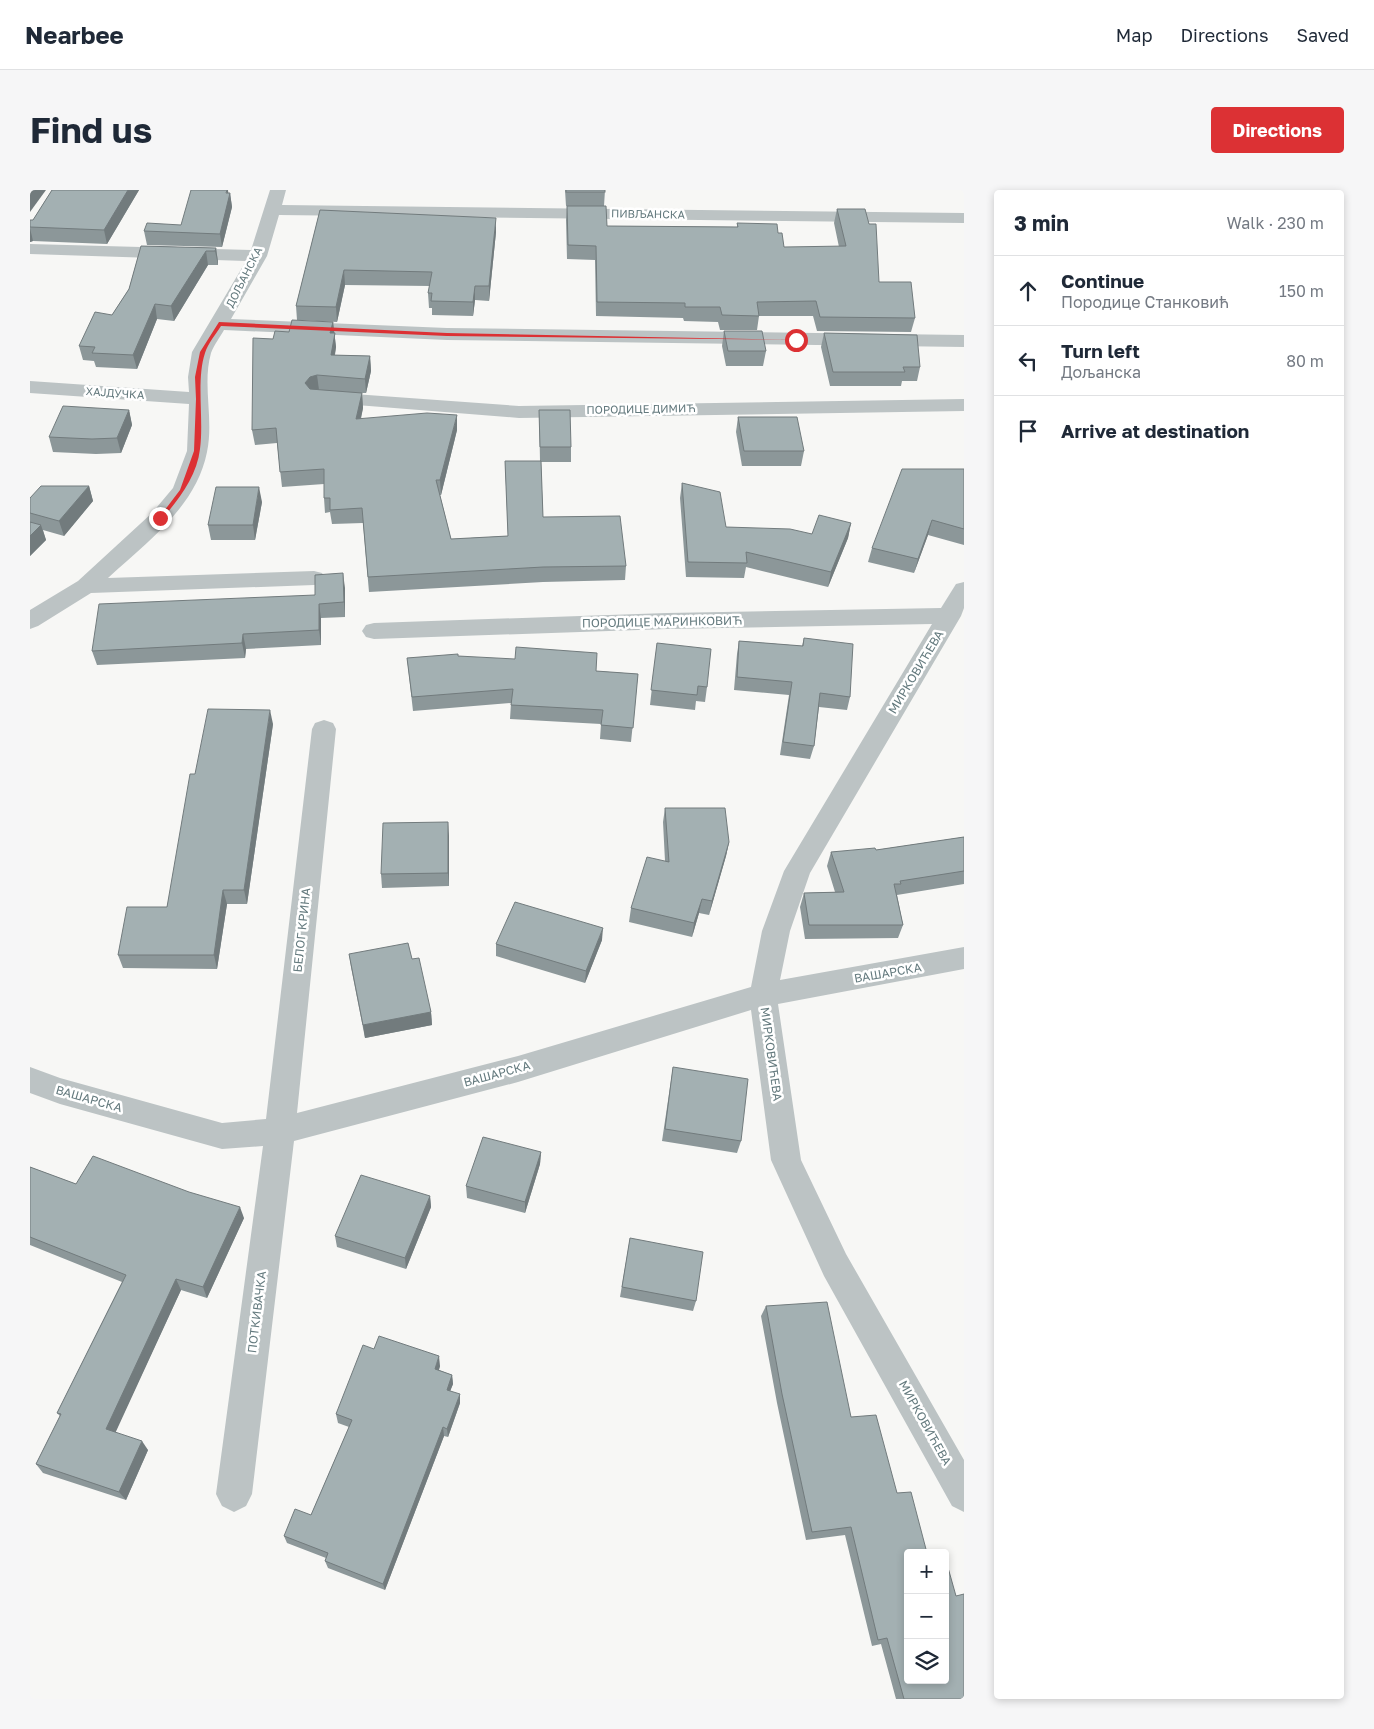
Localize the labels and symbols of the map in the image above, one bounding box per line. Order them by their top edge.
street label: ПИВЉАНСКА [611,206,686,221]
street label: ДОЉАНСКА [223,244,265,309]
route start [785,329,808,352]
street label: ХАЈДУЧКА [85,384,145,401]
street label: ПОРОДИЦЕ ДИМИЋ [586,401,696,416]
route end [149,507,172,530]
street label: ПОРОДИЦЕ МАРИНКОВИЋ [582,613,742,630]
street label: МИРКОВИЋЕВА [885,627,946,716]
street label: БЕЛОГ КРИНА [290,887,313,973]
street label: ВАШАРСКА [853,959,923,986]
street label: МИРКОВИЋЕВА [757,1006,786,1102]
street label: ВАШАРСКА [462,1057,532,1090]
street label: ВАШАРСКА [54,1082,124,1115]
street label: ПОТКИВАЧКА [244,1270,269,1354]
street label: МИРКОВИЋЕВА [896,1378,955,1468]

